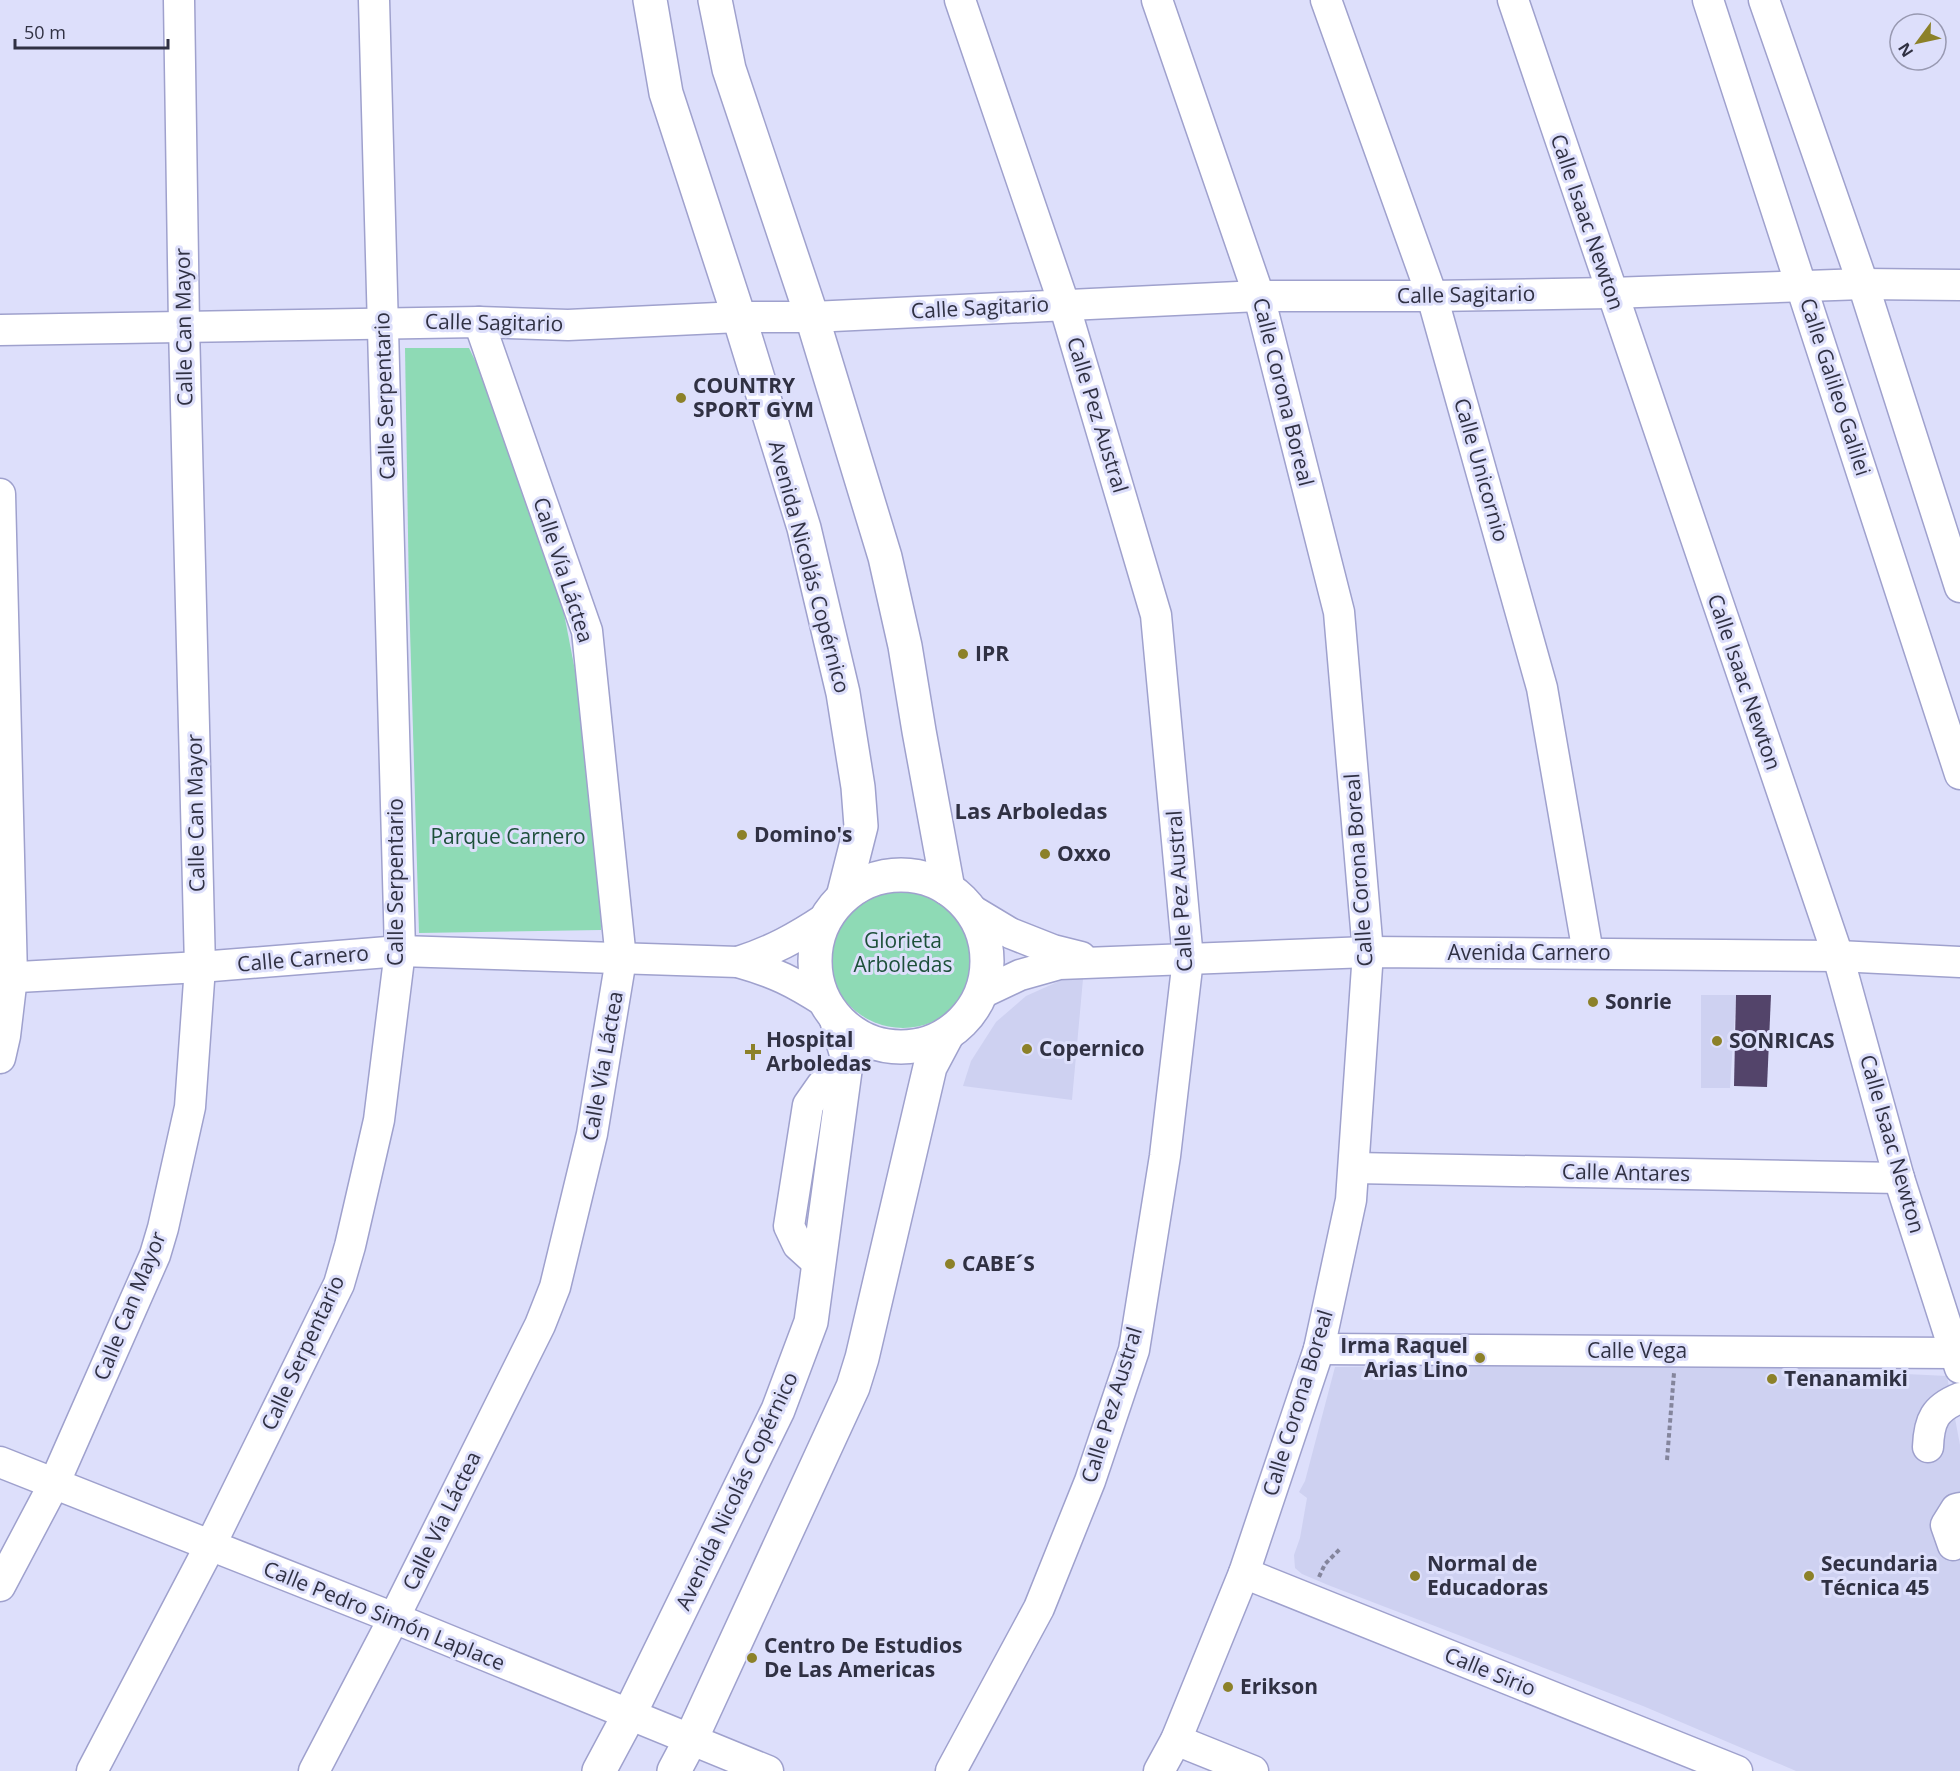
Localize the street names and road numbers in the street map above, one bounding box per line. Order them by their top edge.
street label: Calle Isaac Newton [1545,130,1631,313]
street label: Calle Can Mayor [168,247,198,406]
street label: Calle Sagitario [1397,279,1535,309]
street label: Calle Sagitario [910,289,1050,325]
street label: Calle Galileo Galilei [1794,294,1878,479]
street label: Calle Corona Boreal [1247,295,1321,489]
street label: Calle Sagitario [425,307,563,337]
street label: Calle Serpentario [367,312,401,480]
street label: Calle Pez Austral [1061,333,1135,496]
street label: Calle Unicornio [1448,395,1516,545]
street label: Avenida Nicolás Copérnico [763,438,857,696]
street label: Calle Vía Láctea [527,493,601,646]
street label: Calle Isaac Newton [1702,590,1788,773]
street label: Calle Can Mayor [180,733,210,892]
street label: Calle Corona Boreal [1337,773,1379,967]
street label: Calle Serpentario [381,798,409,966]
street label: Calle Pez Austral [1159,809,1199,973]
street label: Calle Carnero [236,938,370,978]
street label: Avenida Carnero [1447,938,1611,966]
street label: Calle Vía Láctea [575,989,629,1143]
street label: Calle Isaac Newton [1854,1051,1932,1236]
street label: Calle Antares [1562,1157,1690,1187]
street label: Calle Can Mayor [86,1227,172,1384]
street label: Calle Serpentario [254,1271,350,1435]
street label: Calle Corona Boreal [1255,1306,1339,1499]
street label: Calle Pez Austral [1074,1323,1148,1486]
street label: Calle Vega [1587,1336,1687,1364]
street label: Avenida Nicolás Copérnico [668,1367,804,1614]
street label: Calle Vía Láctea [395,1446,487,1595]
street label: Calle Pedro Simón Laplace [259,1554,509,1676]
street label: Calle Sirio [1441,1640,1540,1702]

